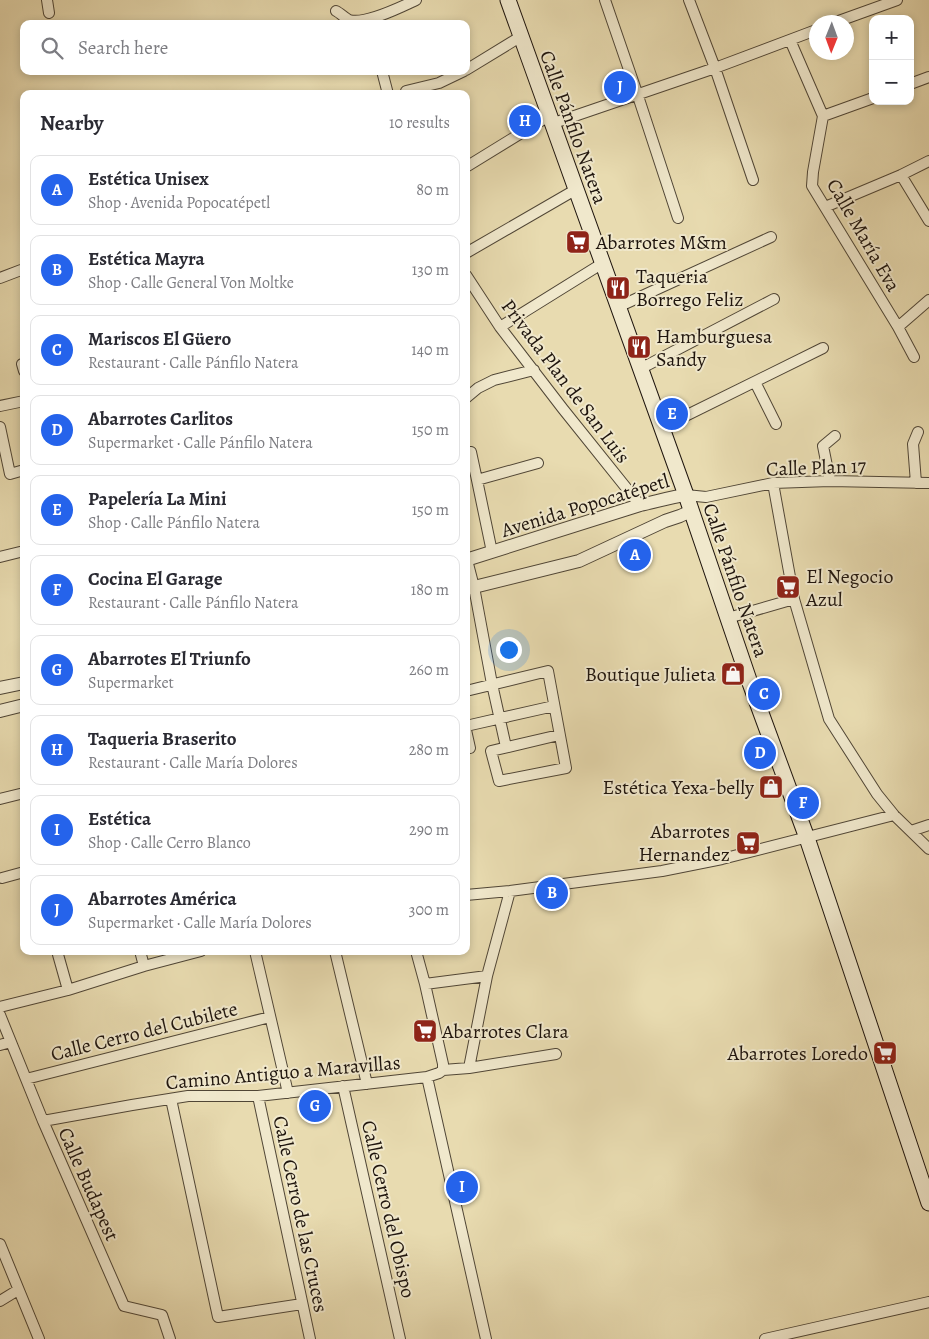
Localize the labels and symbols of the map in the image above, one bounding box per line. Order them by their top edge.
north arrow [809,15,854,60]
street label: Calle Pánfilo Natera [533,47,614,208]
pin: J [604,68,636,106]
pin: H [509,102,541,140]
street label: Calle María Eva [820,174,907,297]
supermarket icon: Abarrotes M&m [565,229,591,255]
place label: Abarrotes M&m [595,229,727,256]
place label: Taqueria Borrego Feliz [636,263,744,313]
restaurant icon: Taqueria Borrego Feliz [605,275,631,301]
street label: Privada Plan de San Luis [495,294,636,469]
place label: Hamburguesa Sandy [656,323,773,373]
restaurant icon: Hamburguesa Sandy [626,334,652,360]
pin: E [656,395,688,433]
street label: Calle Plan 17 [766,452,867,483]
street label: Avenida Popocatépetl [497,467,673,544]
street label: Calle Pánfilo Natera [696,499,775,662]
pin: A [619,536,651,574]
place label: El Negocio Azul [805,563,893,613]
supermarket icon: El Negocio Azul [775,574,801,600]
your location [496,637,522,663]
place label: Boutique Julieta [585,661,717,688]
shop icon: Boutique Julieta [720,661,746,687]
pin: C [748,675,780,713]
pin: D [744,734,776,772]
place label: Estética Yexa-belly [602,774,755,801]
shop icon: Estética Yexa-belly [758,774,784,800]
pin: F [787,784,819,822]
place label: Abarrotes Hernandez [639,818,730,868]
supermarket icon: Abarrotes Hernandez [735,830,761,856]
pin: B [536,874,568,912]
street label: Calle Cerro del Cubilete [48,995,240,1068]
supermarket icon: Abarrotes Clara [412,1018,438,1044]
place label: Abarrotes Clara [441,1018,570,1045]
place label: Abarrotes Loredo [726,1040,868,1067]
supermarket icon: Abarrotes Loredo [872,1040,898,1066]
street label: Camino Antiguo a Maravillas [164,1049,402,1096]
pin: G [299,1087,331,1125]
street label: Calle Cerro de las Cruces [266,1113,335,1315]
street label: Calle Cerro del Obispo [355,1118,422,1301]
street label: Calle Budapest [52,1123,126,1246]
pin: I [446,1168,478,1206]

